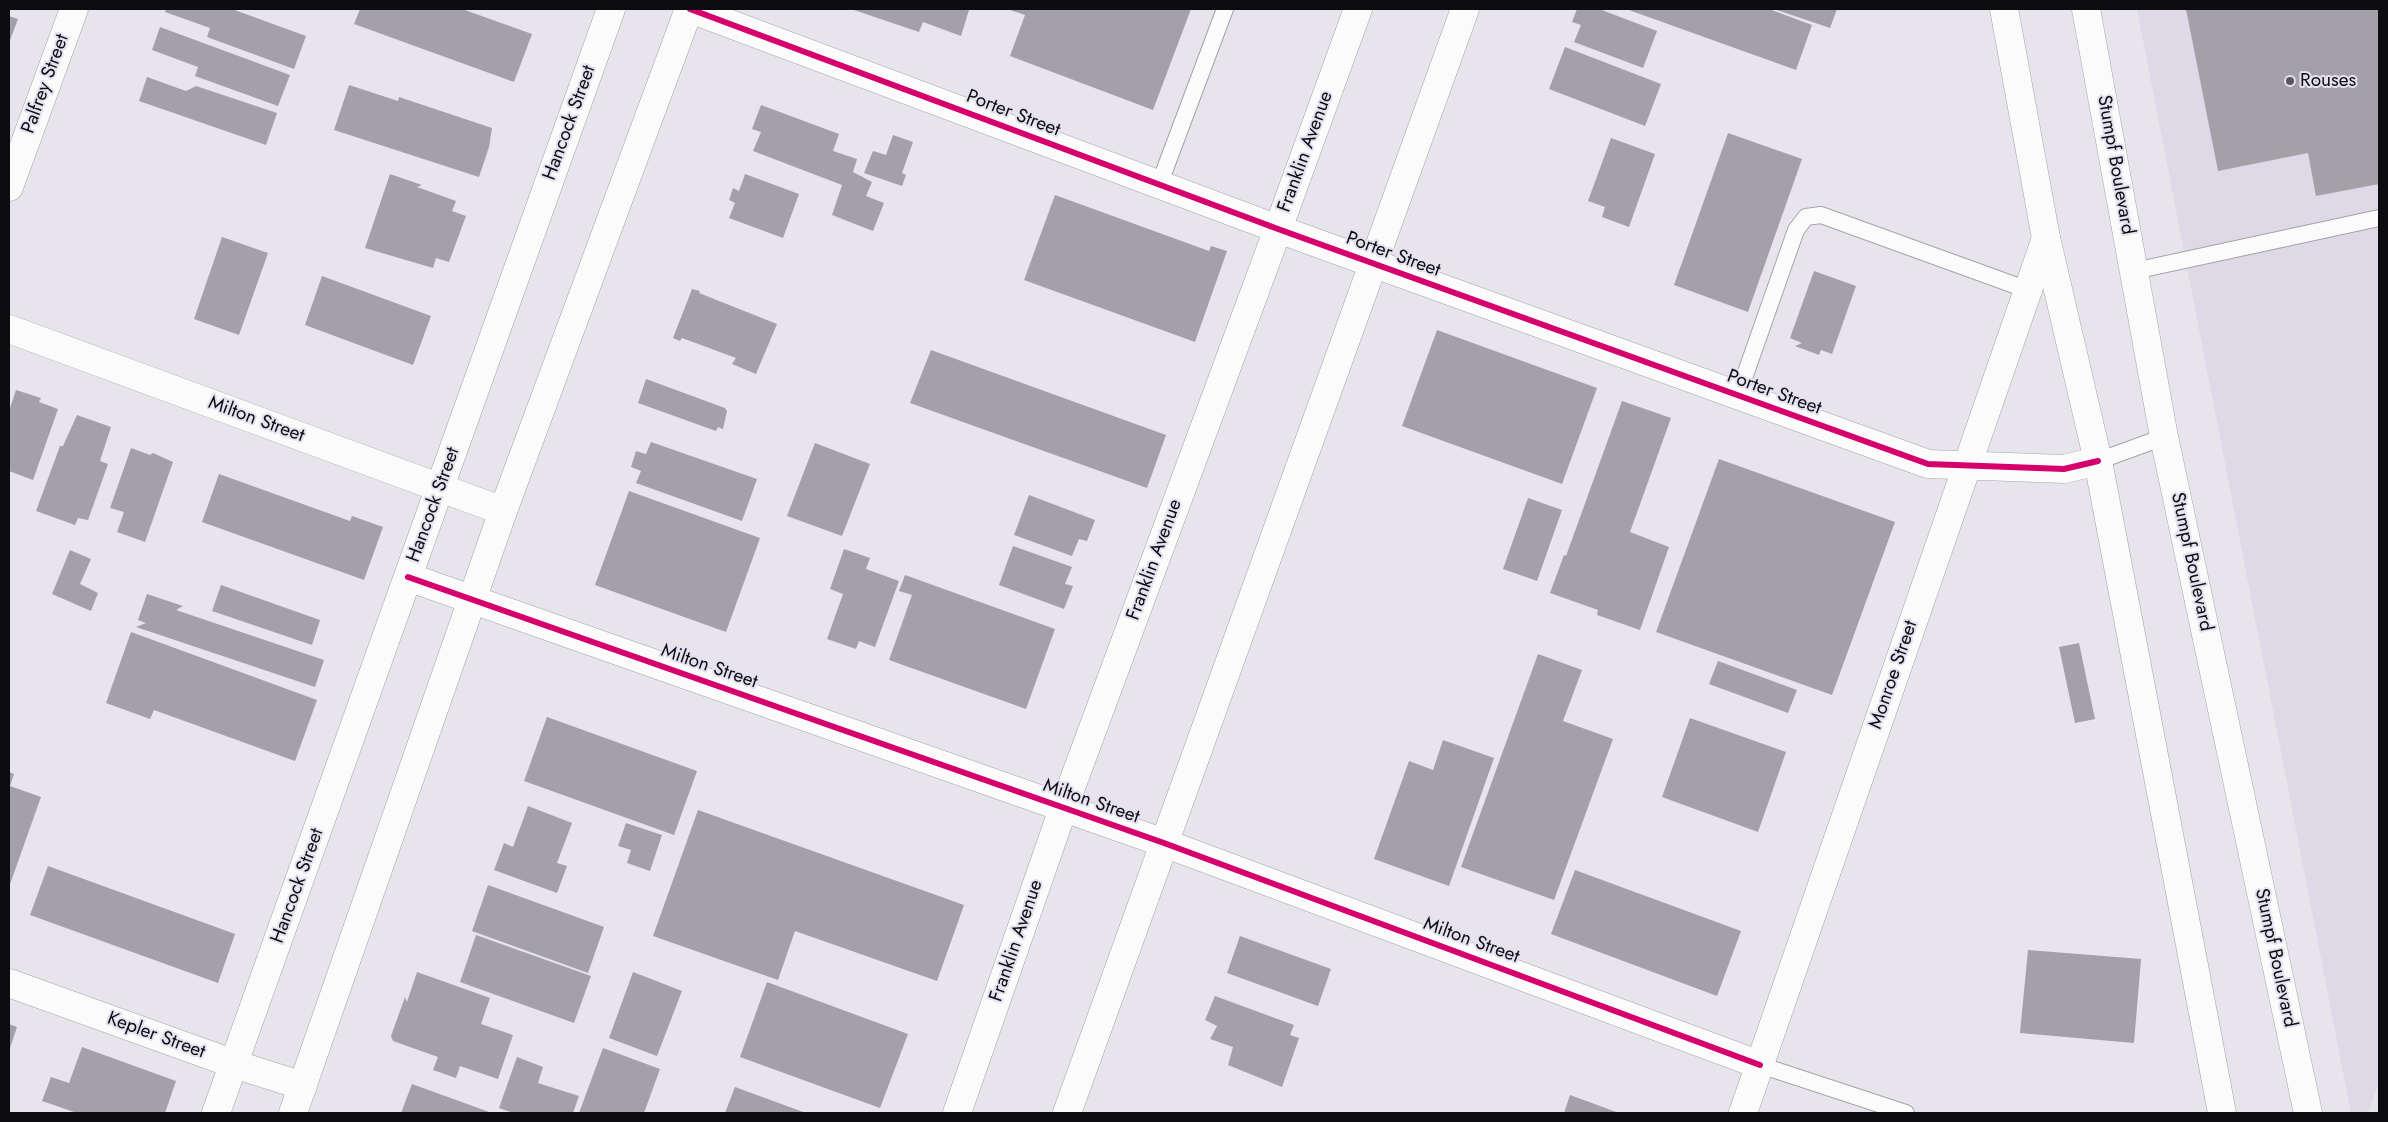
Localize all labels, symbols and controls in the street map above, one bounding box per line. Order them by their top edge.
street label: Palfrey Street [18,31,74,137]
street label: Hancock Street [539,62,601,184]
place label: Rouses [2300,70,2356,92]
marker: Rouses [2284,75,2296,87]
street label: Porter Street [963,86,1063,142]
street label: Franklin Avenue [1274,88,1338,216]
street label: Stumpf Boulevard [2091,93,2139,237]
street label: Porter Street [1343,227,1443,283]
street label: Porter Street [1724,365,1824,421]
street label: Milton Street [205,392,307,448]
street label: Hancock Street [403,444,465,566]
street label: Stumpf Boulevard [2165,490,2217,634]
street label: Franklin Avenue [1123,496,1187,624]
street label: Monroe Street [1865,618,1923,732]
street label: Milton Street [658,640,760,694]
street label: Milton Street [1040,775,1142,829]
street label: Hancock Street [267,825,329,947]
street label: Franklin Avenue [986,877,1048,1005]
street label: Stumpf Boulevard [2249,886,2301,1030]
street label: Milton Street [1420,913,1522,969]
street label: Kepler Street [104,1008,208,1064]

